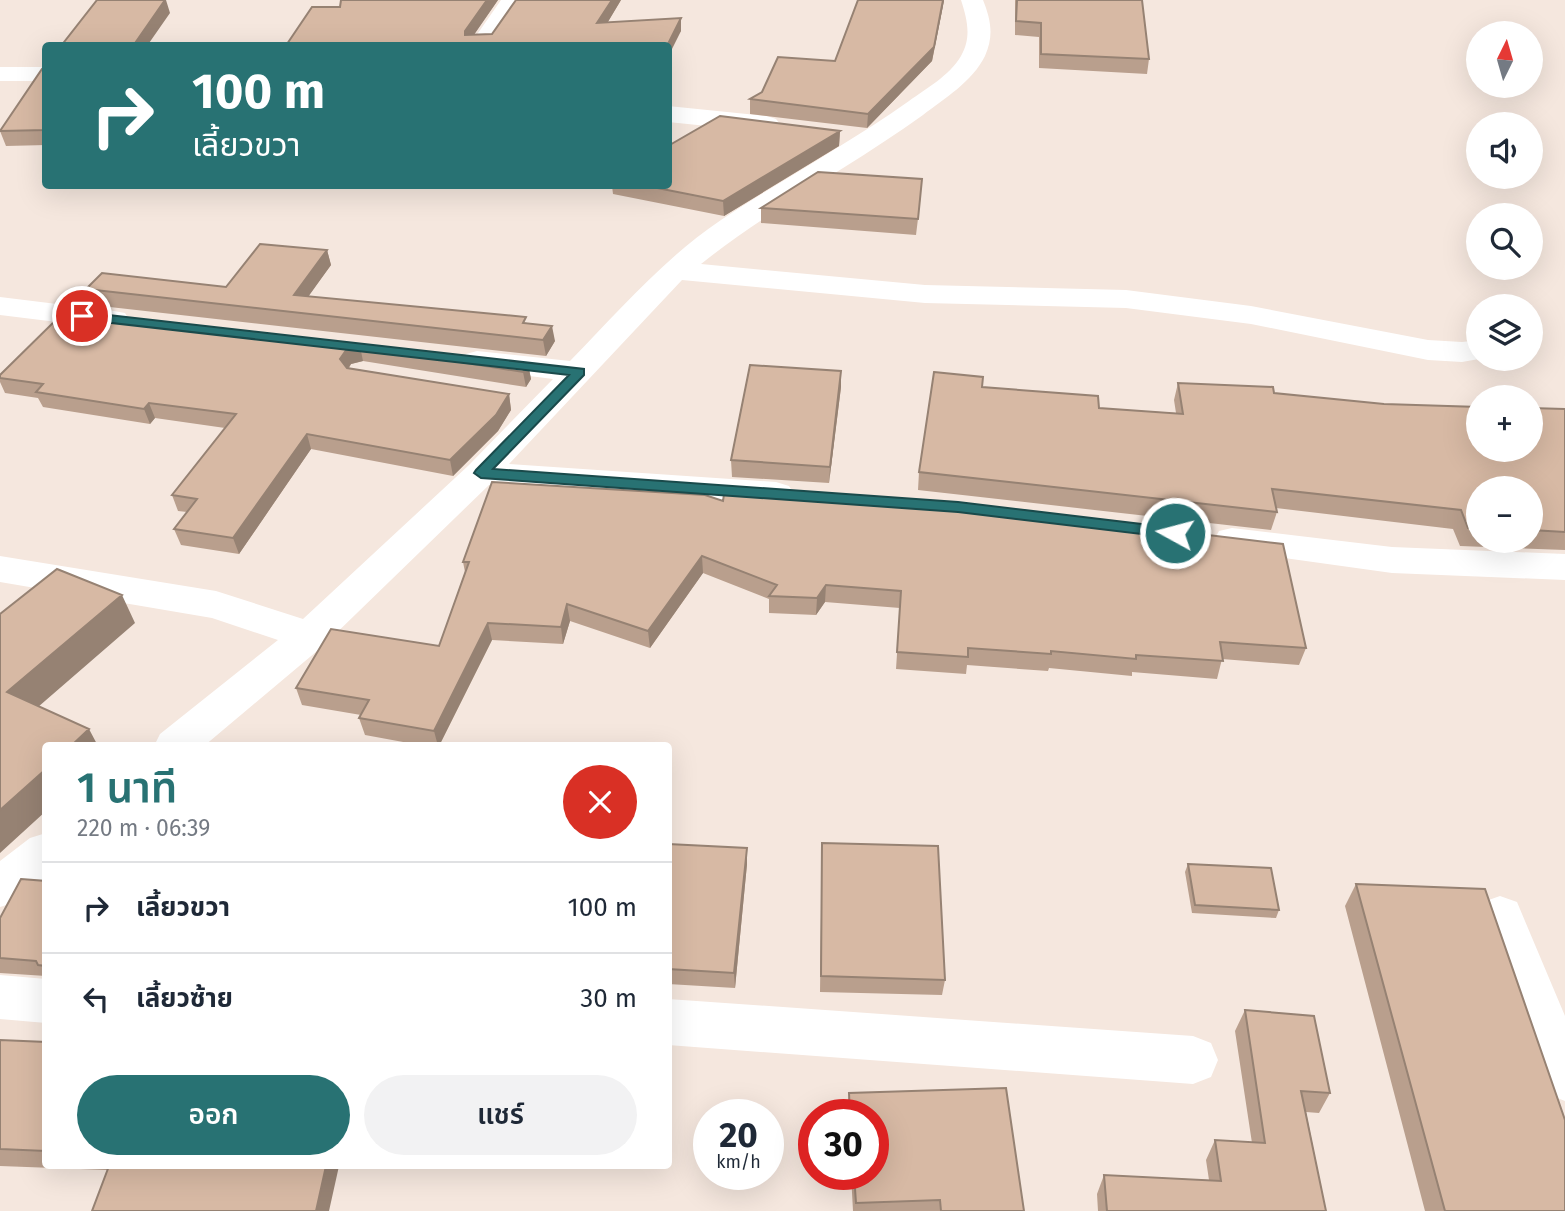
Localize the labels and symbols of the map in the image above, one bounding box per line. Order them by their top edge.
north arrow [1466,21,1544,98]
pin [52,286,112,346]
position arrow [1138,496,1212,570]
speed limit sign: 30 [798,1099,889,1190]

